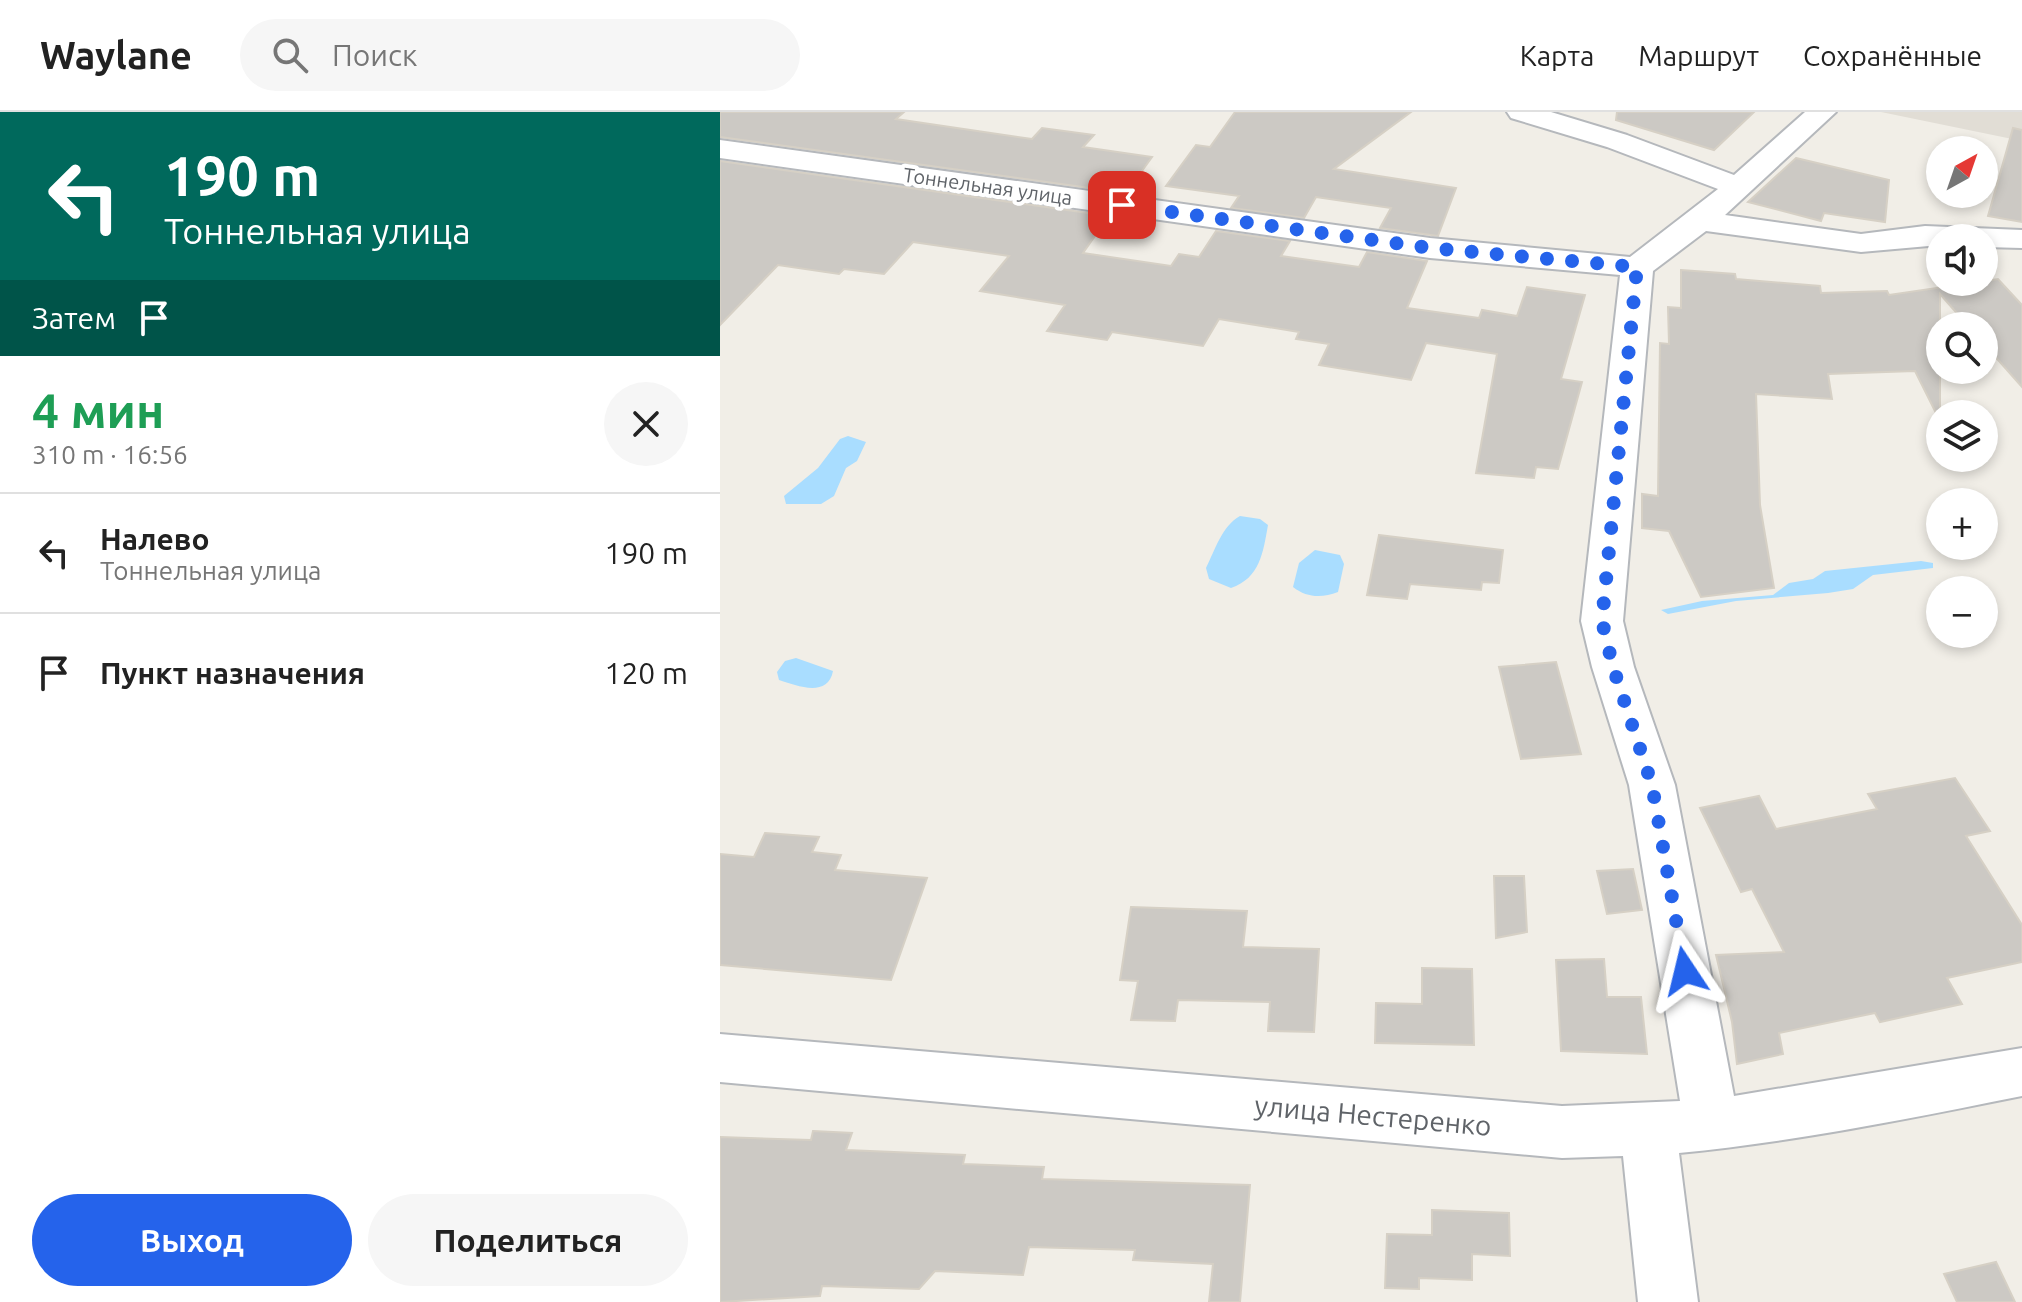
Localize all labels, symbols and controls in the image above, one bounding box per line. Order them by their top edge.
search box [240,19,800,91]
icon: search [268,33,312,77]
text: Waylane [40,34,192,76]
text: Поиск [332,38,417,72]
text: Карта [1520,40,1594,71]
text: Маршрут [1638,40,1759,71]
text: Сохранённые [1803,40,1982,71]
north arrow [1926,136,1998,208]
map controls [1926,136,1998,648]
icon: left [32,144,136,248]
text: 190 m [164,144,320,207]
street label: Тоннельная улица [902,163,1074,209]
pin [1088,171,1156,239]
icon: arrive [1100,183,1144,227]
text: Тоннельная улица [164,210,471,251]
button: sound [1926,224,1998,296]
icon: arrive [132,296,176,340]
text: Затем [32,301,116,335]
button: search [1926,312,1998,384]
button: close [604,382,688,466]
text: 4 мин [32,383,164,437]
button: layers [1926,400,1998,472]
text: 310 m · 16:56 [32,440,188,469]
button: + [1926,488,1998,560]
text: Налево [100,522,210,556]
icon: left [32,531,76,575]
text: 190 m [604,536,688,570]
text: Тоннельная улица [100,556,321,585]
button: − [1926,576,1998,648]
icon: arrive [32,651,76,695]
text: Пункт назначения [100,656,365,690]
text: 120 m [604,656,688,690]
position arrow [1643,929,1727,1013]
street label: улица Нестеренко [1253,1089,1493,1141]
button: Выход [32,1194,352,1286]
button: Поделиться [368,1194,688,1286]

